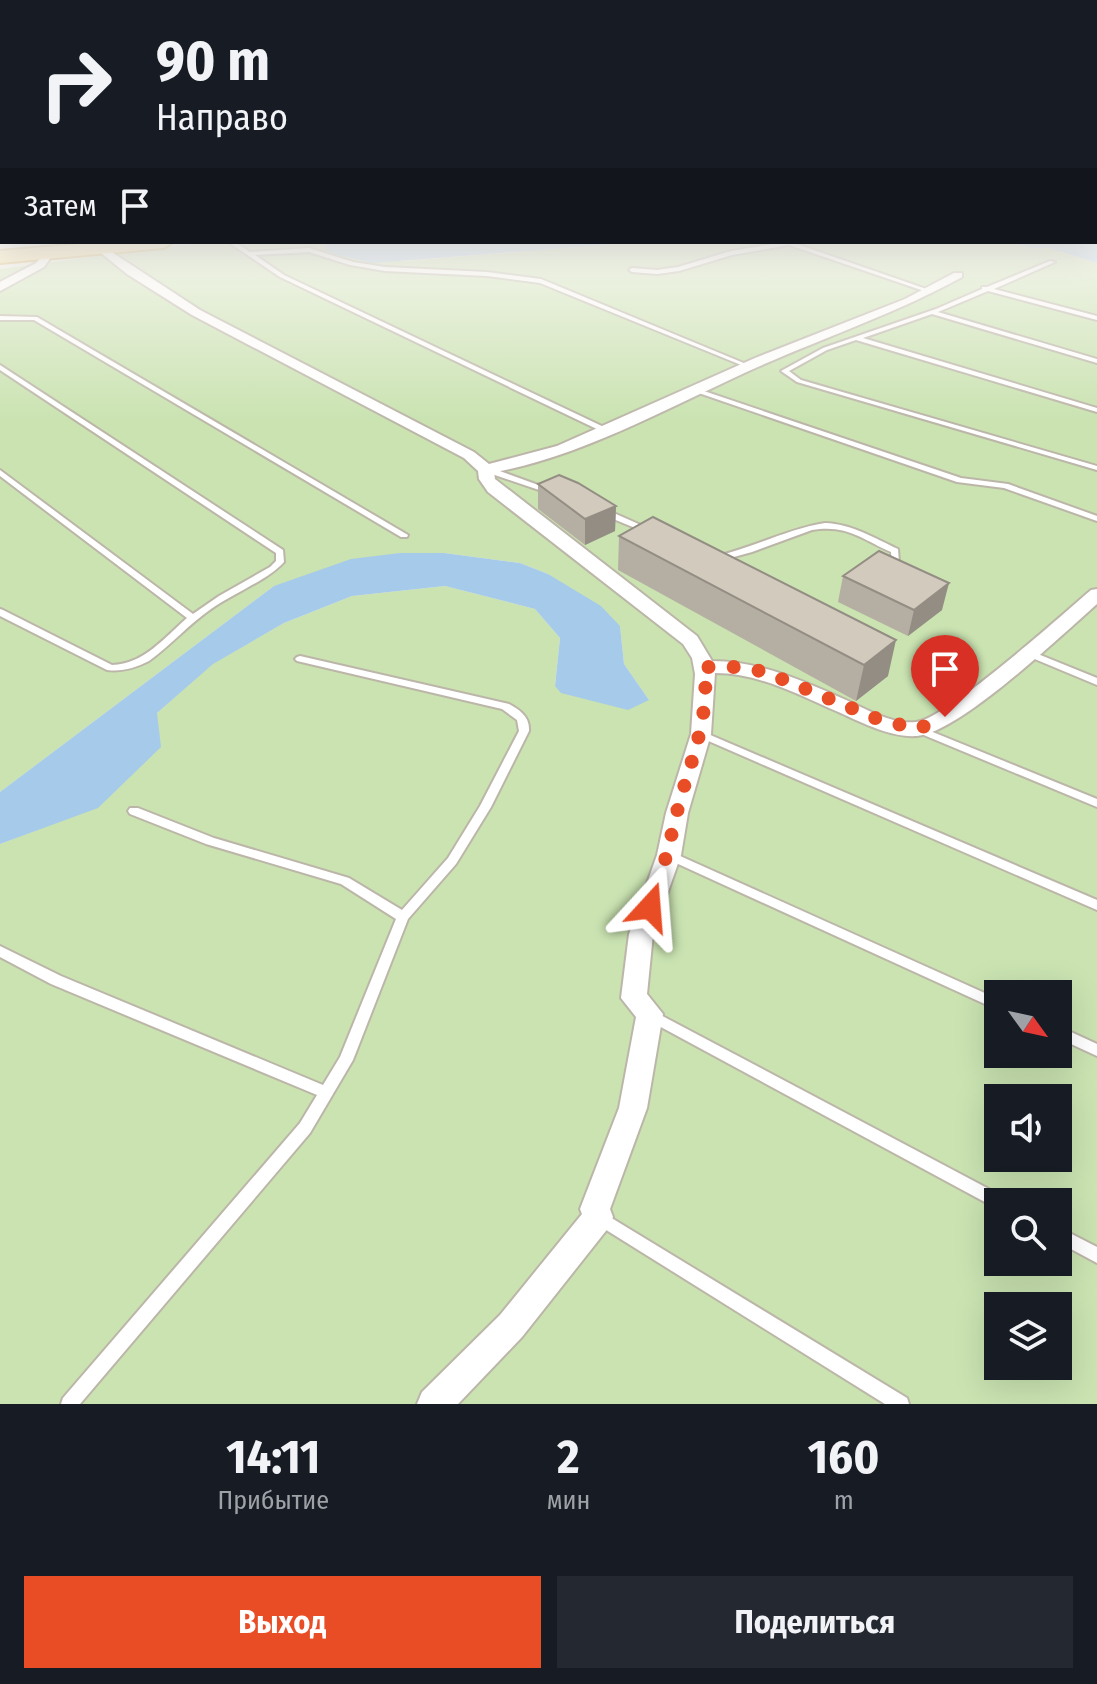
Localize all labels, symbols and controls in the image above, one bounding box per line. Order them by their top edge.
text: 90 m [156,28,270,95]
icon: right [24,32,128,136]
text: Направо [156,96,288,140]
icon: arrive [113,184,157,228]
text: Затем [24,188,97,224]
pin [911,635,979,717]
icon: arrive [923,647,967,691]
position arrow [608,865,692,949]
north arrow [984,980,1072,1068]
map controls [984,980,1072,1380]
button: sound [984,1084,1072,1172]
button: search [984,1188,1072,1276]
button: layers [984,1292,1072,1380]
text: 14:11 [226,1428,320,1486]
text: 2 [557,1428,580,1486]
text: 160 [808,1428,879,1486]
text: Прибытие [218,1485,329,1516]
text: мин [547,1485,590,1516]
text: m [834,1485,854,1516]
button: Выход [24,1576,541,1668]
button: Поделиться [557,1576,1073,1668]

